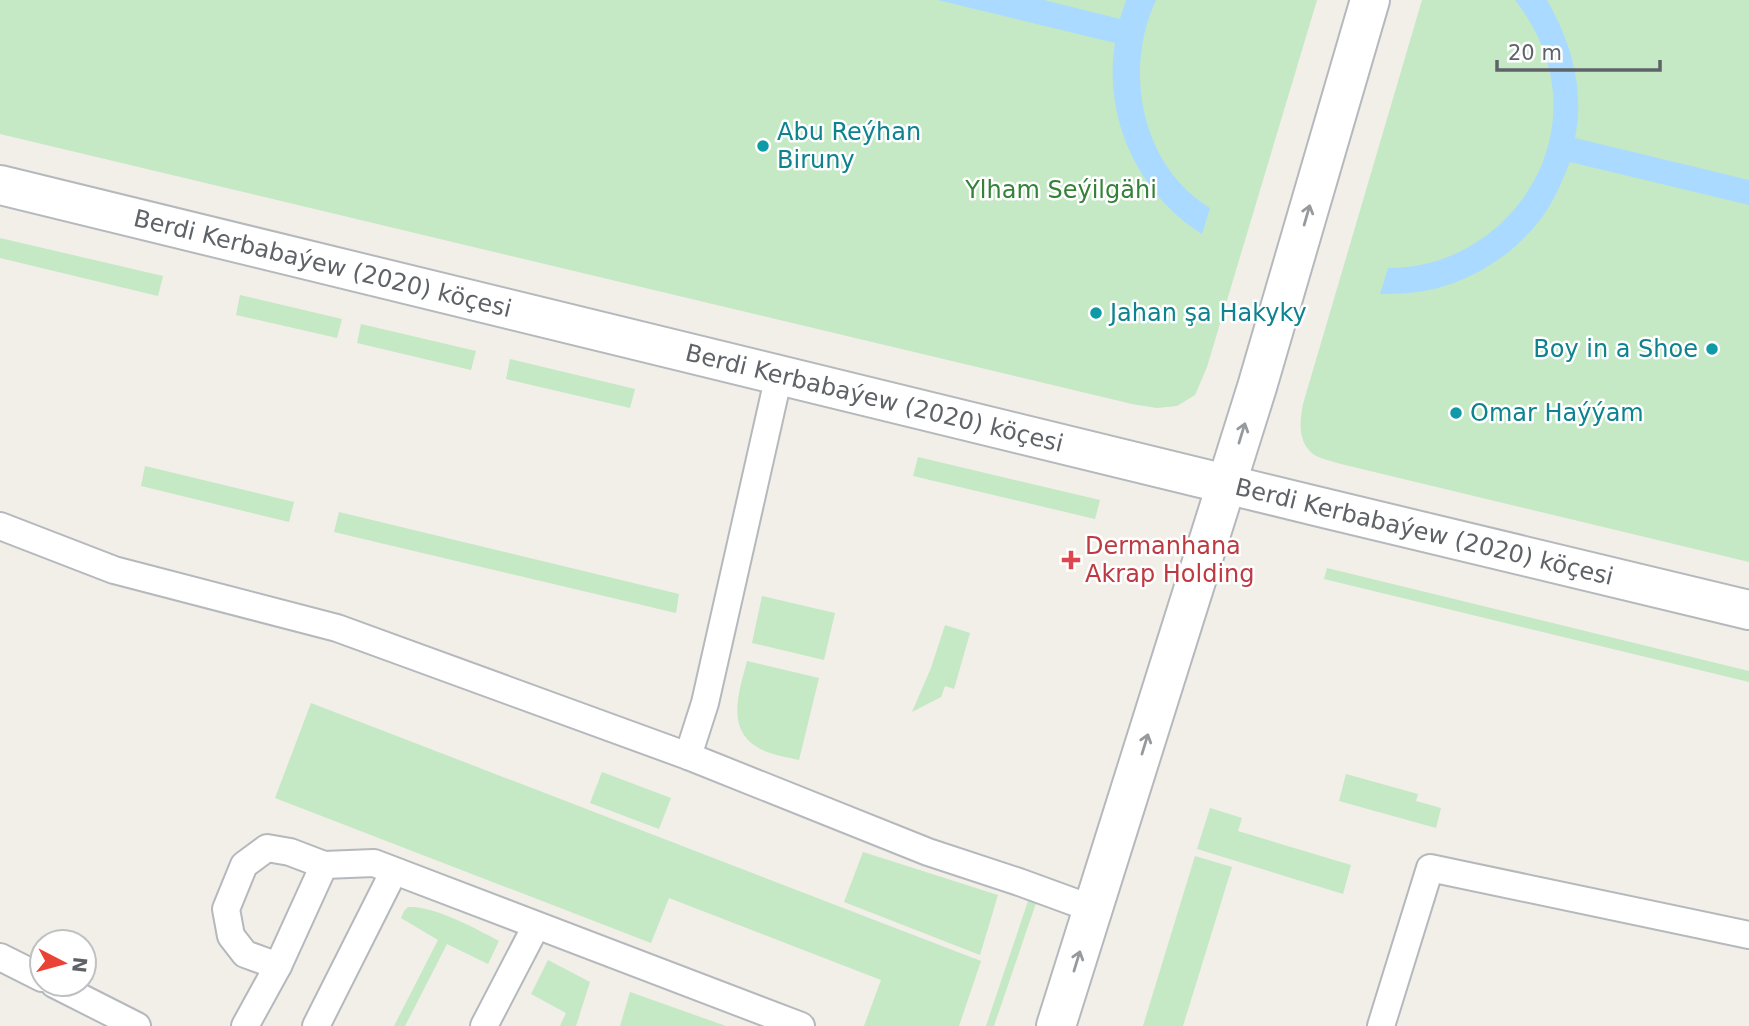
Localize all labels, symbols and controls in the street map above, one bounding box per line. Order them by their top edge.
scale bar [1497,28,1660,72]
text: 20 m [1508,41,1562,65]
place label: Abu Reýhan Biruny [777,118,921,174]
marker: Abu Reýhan Biruny [755,138,771,154]
park label: Ylham Seýilgähi [964,176,1157,204]
street label: Berdi Kerbabaýew (2020) köçesi [131,204,514,323]
one-way arrow [1301,204,1314,226]
place label: Jahan şa Hakyky [1108,299,1307,327]
marker: Jahan şa Hakyky [1088,305,1104,321]
place label: Boy in a Shoe [1533,335,1698,363]
street label: Berdi Kerbabaýew (2020) köçesi [683,339,1066,458]
marker: Boy in a Shoe [1704,341,1720,357]
place label: Omar Haýýam [1470,399,1644,427]
marker: Omar Haýýam [1448,405,1464,421]
one-way arrow [1237,423,1250,445]
street label: Berdi Kerbabaýew (2020) köçesi [1232,473,1616,591]
place label: Dermanhana Akrap Holding [1085,532,1255,588]
marker: Dermanhana Akrap Holding [1063,552,1079,568]
one-way arrow [1139,733,1152,755]
north arrow [28,928,98,998]
one-way arrow [1071,950,1084,972]
text: N [68,956,92,974]

